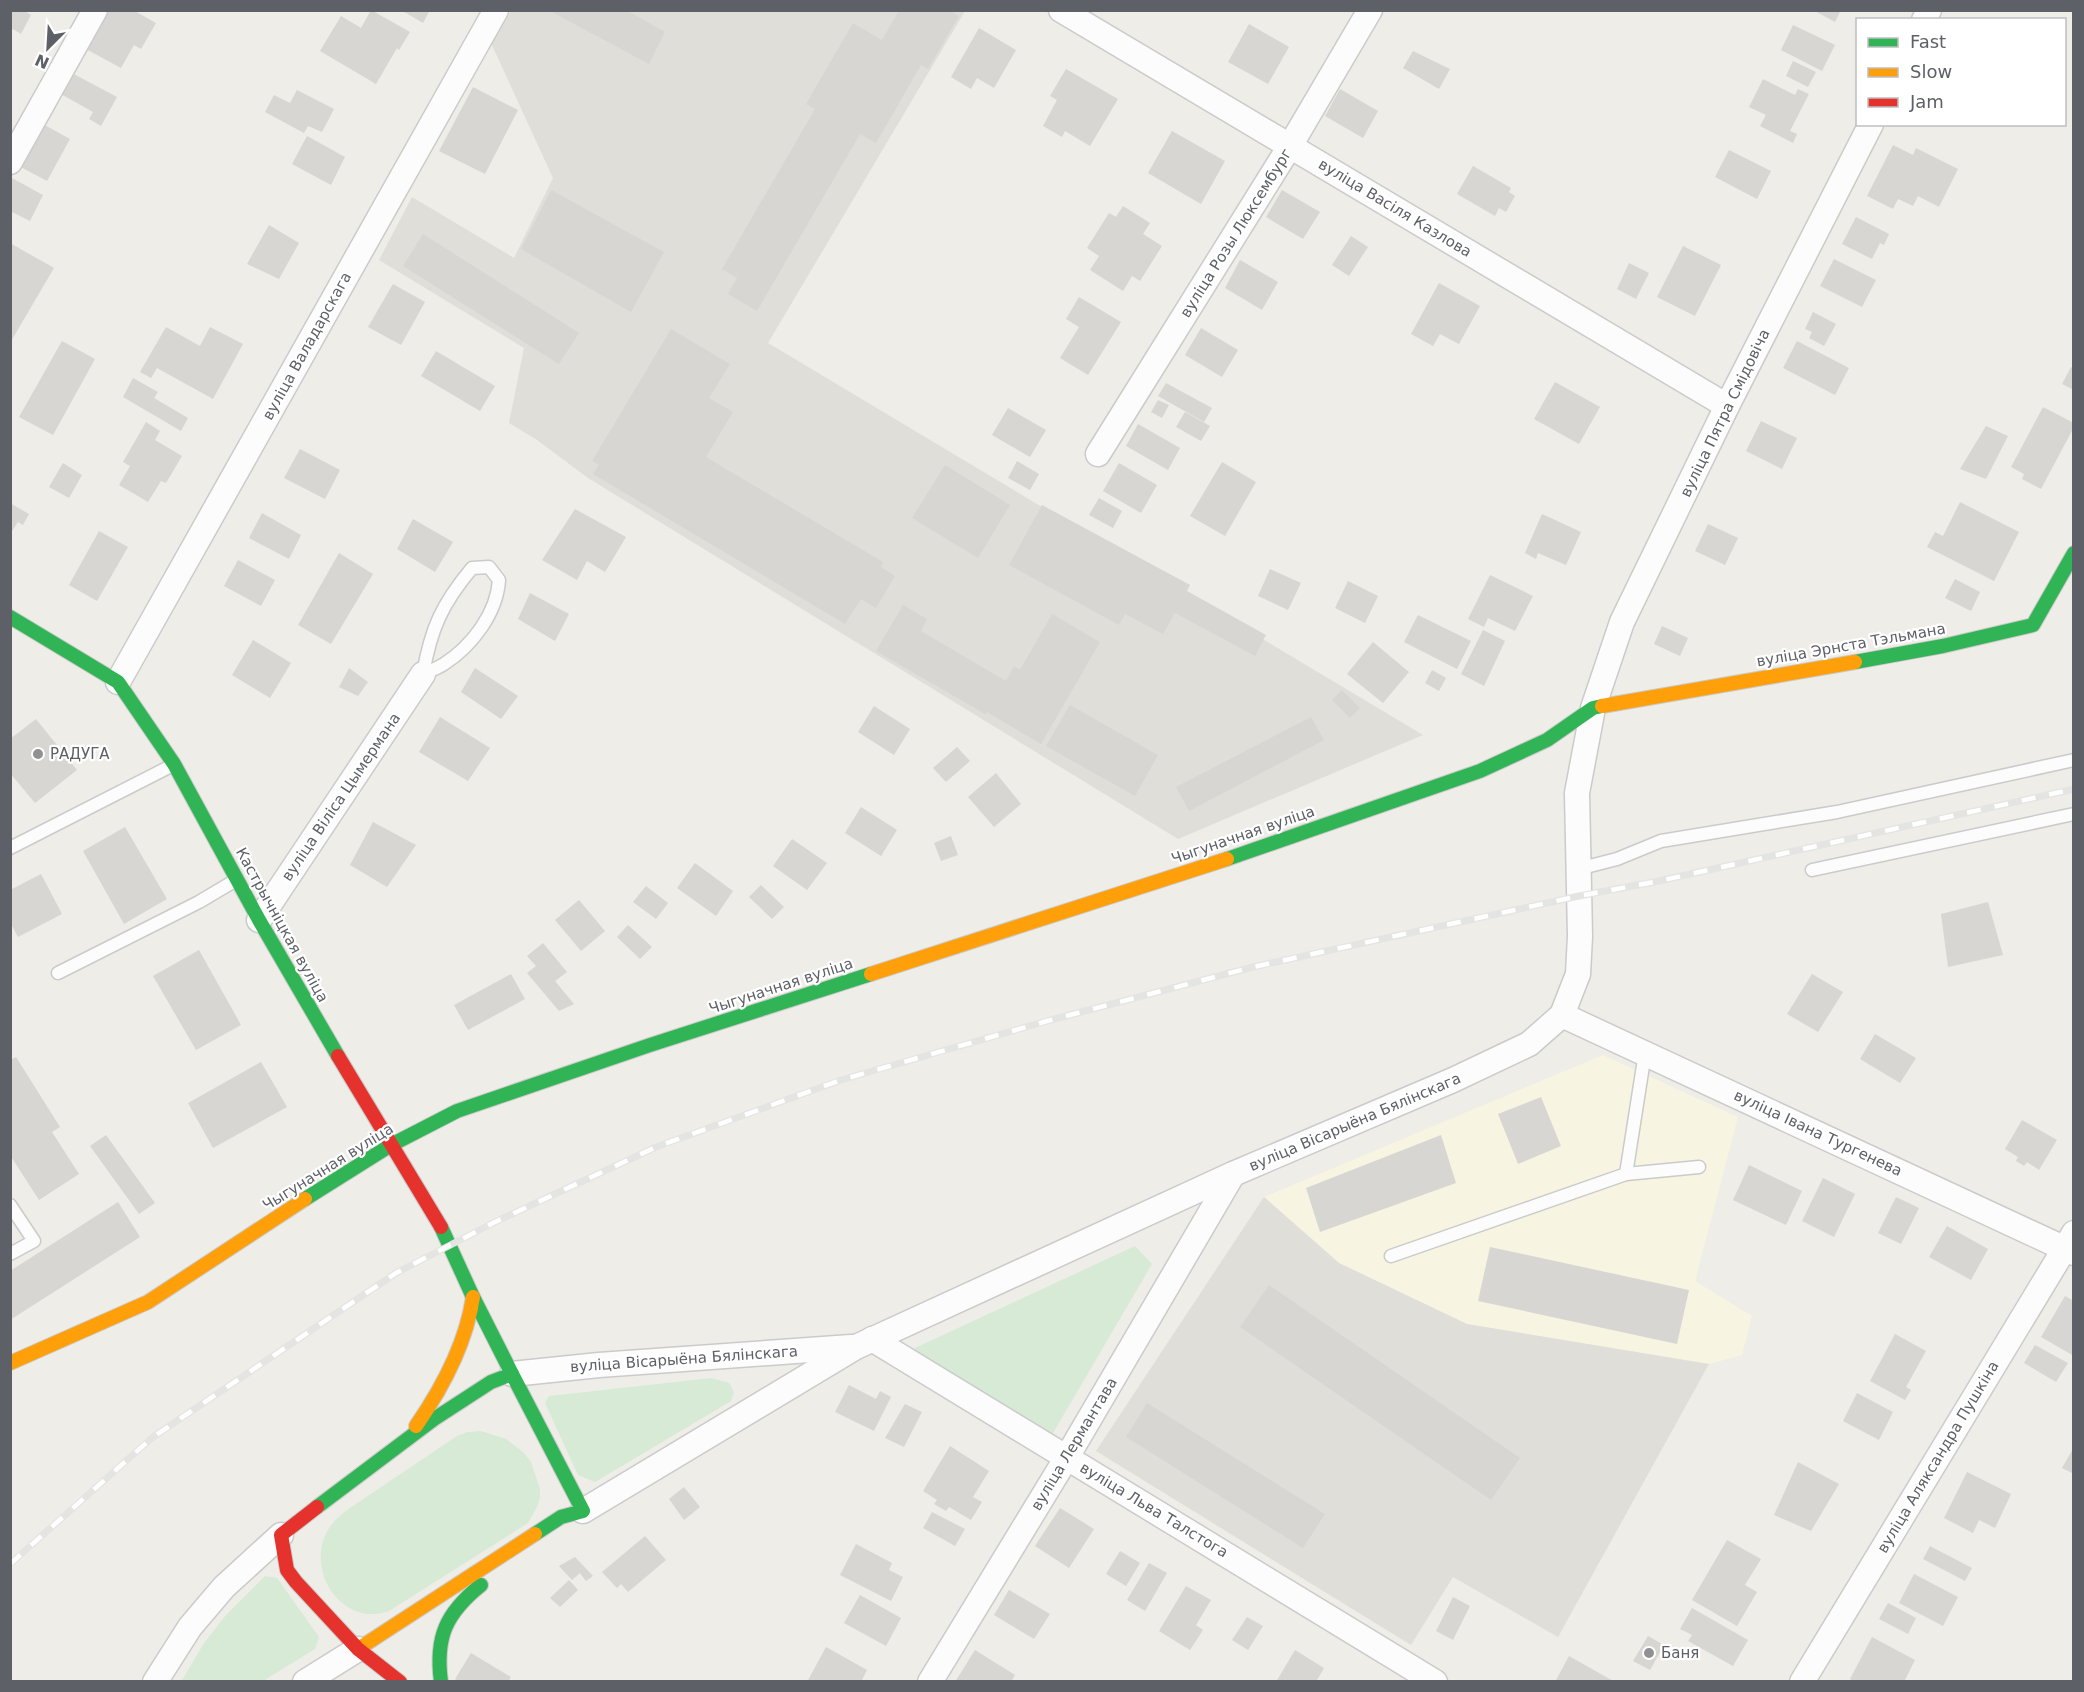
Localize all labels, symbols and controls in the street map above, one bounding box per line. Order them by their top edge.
north arrow [18,18,78,78]
legend [1856,18,2066,126]
text: Fast [1910,31,1946,52]
text: N [32,50,52,73]
text: Slow [1910,61,1952,82]
text: Jam [1909,91,1944,112]
street label: вуліца Розы Люксембург [1177,145,1296,321]
street label: вуліца Васіля Казлова [1315,155,1475,261]
street label: вуліца Валадарскага [259,269,355,423]
street label: вуліца Пятра Смідовіча [1676,326,1774,500]
street label: вуліца Эрнста Тэльмана [1755,619,1947,671]
street label: вуліца Віліса Цымермана [278,709,404,885]
place label: РАДУГА [50,745,110,763]
marker: РАДУГА [31,747,45,761]
street label: Чыгуначная вуліца [1169,802,1317,868]
street label: Кастрычніцкая вуліца [232,844,332,1006]
street label: Чыгуначная вуліца [707,954,855,1018]
street label: вуліца Вісарыёна Бялінскага [1246,1069,1464,1175]
street label: вуліца Івана Тургенева [1731,1086,1905,1180]
street label: Чыгуначная вуліца [259,1120,397,1214]
street label: вуліца Вісарыёна Бялінскага [569,1342,799,1376]
street label: вуліца Аляксандра Пушкіна [1873,1358,2003,1556]
street label: вуліца Лермантава [1027,1374,1121,1514]
street label: вуліца Льва Талстога [1077,1459,1231,1561]
place label: Баня [1661,1644,1699,1662]
marker: Баня [1642,1646,1656,1660]

